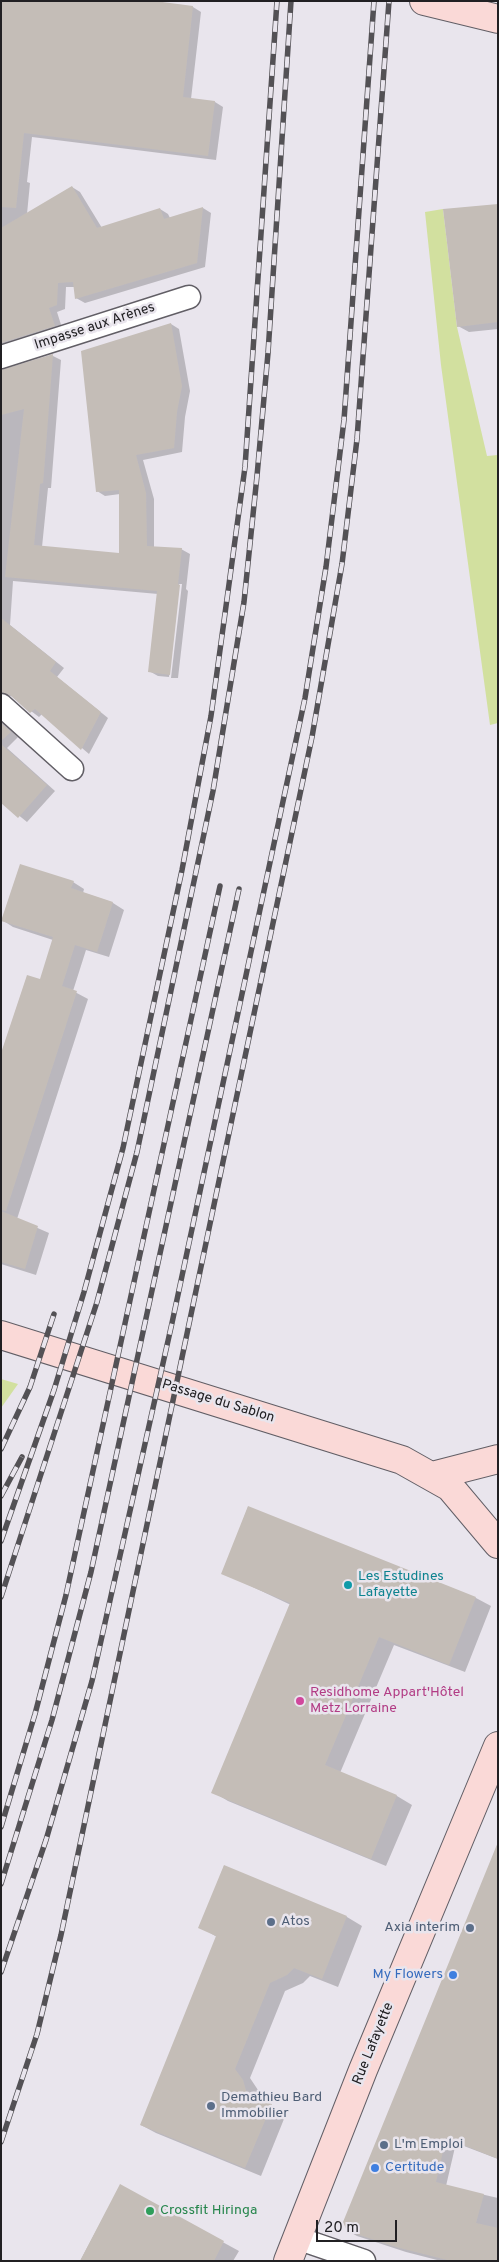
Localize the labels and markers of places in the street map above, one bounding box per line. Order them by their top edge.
place label: Les Estudines Lafayette [358,1569,444,1601]
marker: Les Estudines Lafayette [342,1579,354,1591]
place label: Residhome Appart'Hôtel Metz Lorraine [310,1685,464,1718]
marker: Residhome Appart'Hôtel Metz Lorraine [294,1695,306,1707]
place label: Atos [281,1914,310,1930]
marker: Atos [265,1916,277,1928]
place label: Axia interim [384,1920,460,1936]
marker: Axia interim [464,1922,476,1934]
place label: My Flowers [372,1967,443,1983]
marker: My Flowers [447,1969,459,1981]
place label: Demathieu Bard Immobilier [221,2090,322,2122]
marker: Demathieu Bard Immobilier [205,2100,217,2112]
place label: L'm Emploi [394,2137,463,2153]
marker: L'm Emploi [378,2139,390,2151]
place label: Certitude [385,2160,444,2176]
marker: Certitude [369,2162,381,2174]
place label: Crossfit Hiringa [160,2203,257,2219]
marker: Crossfit Hiringa [144,2205,156,2217]

